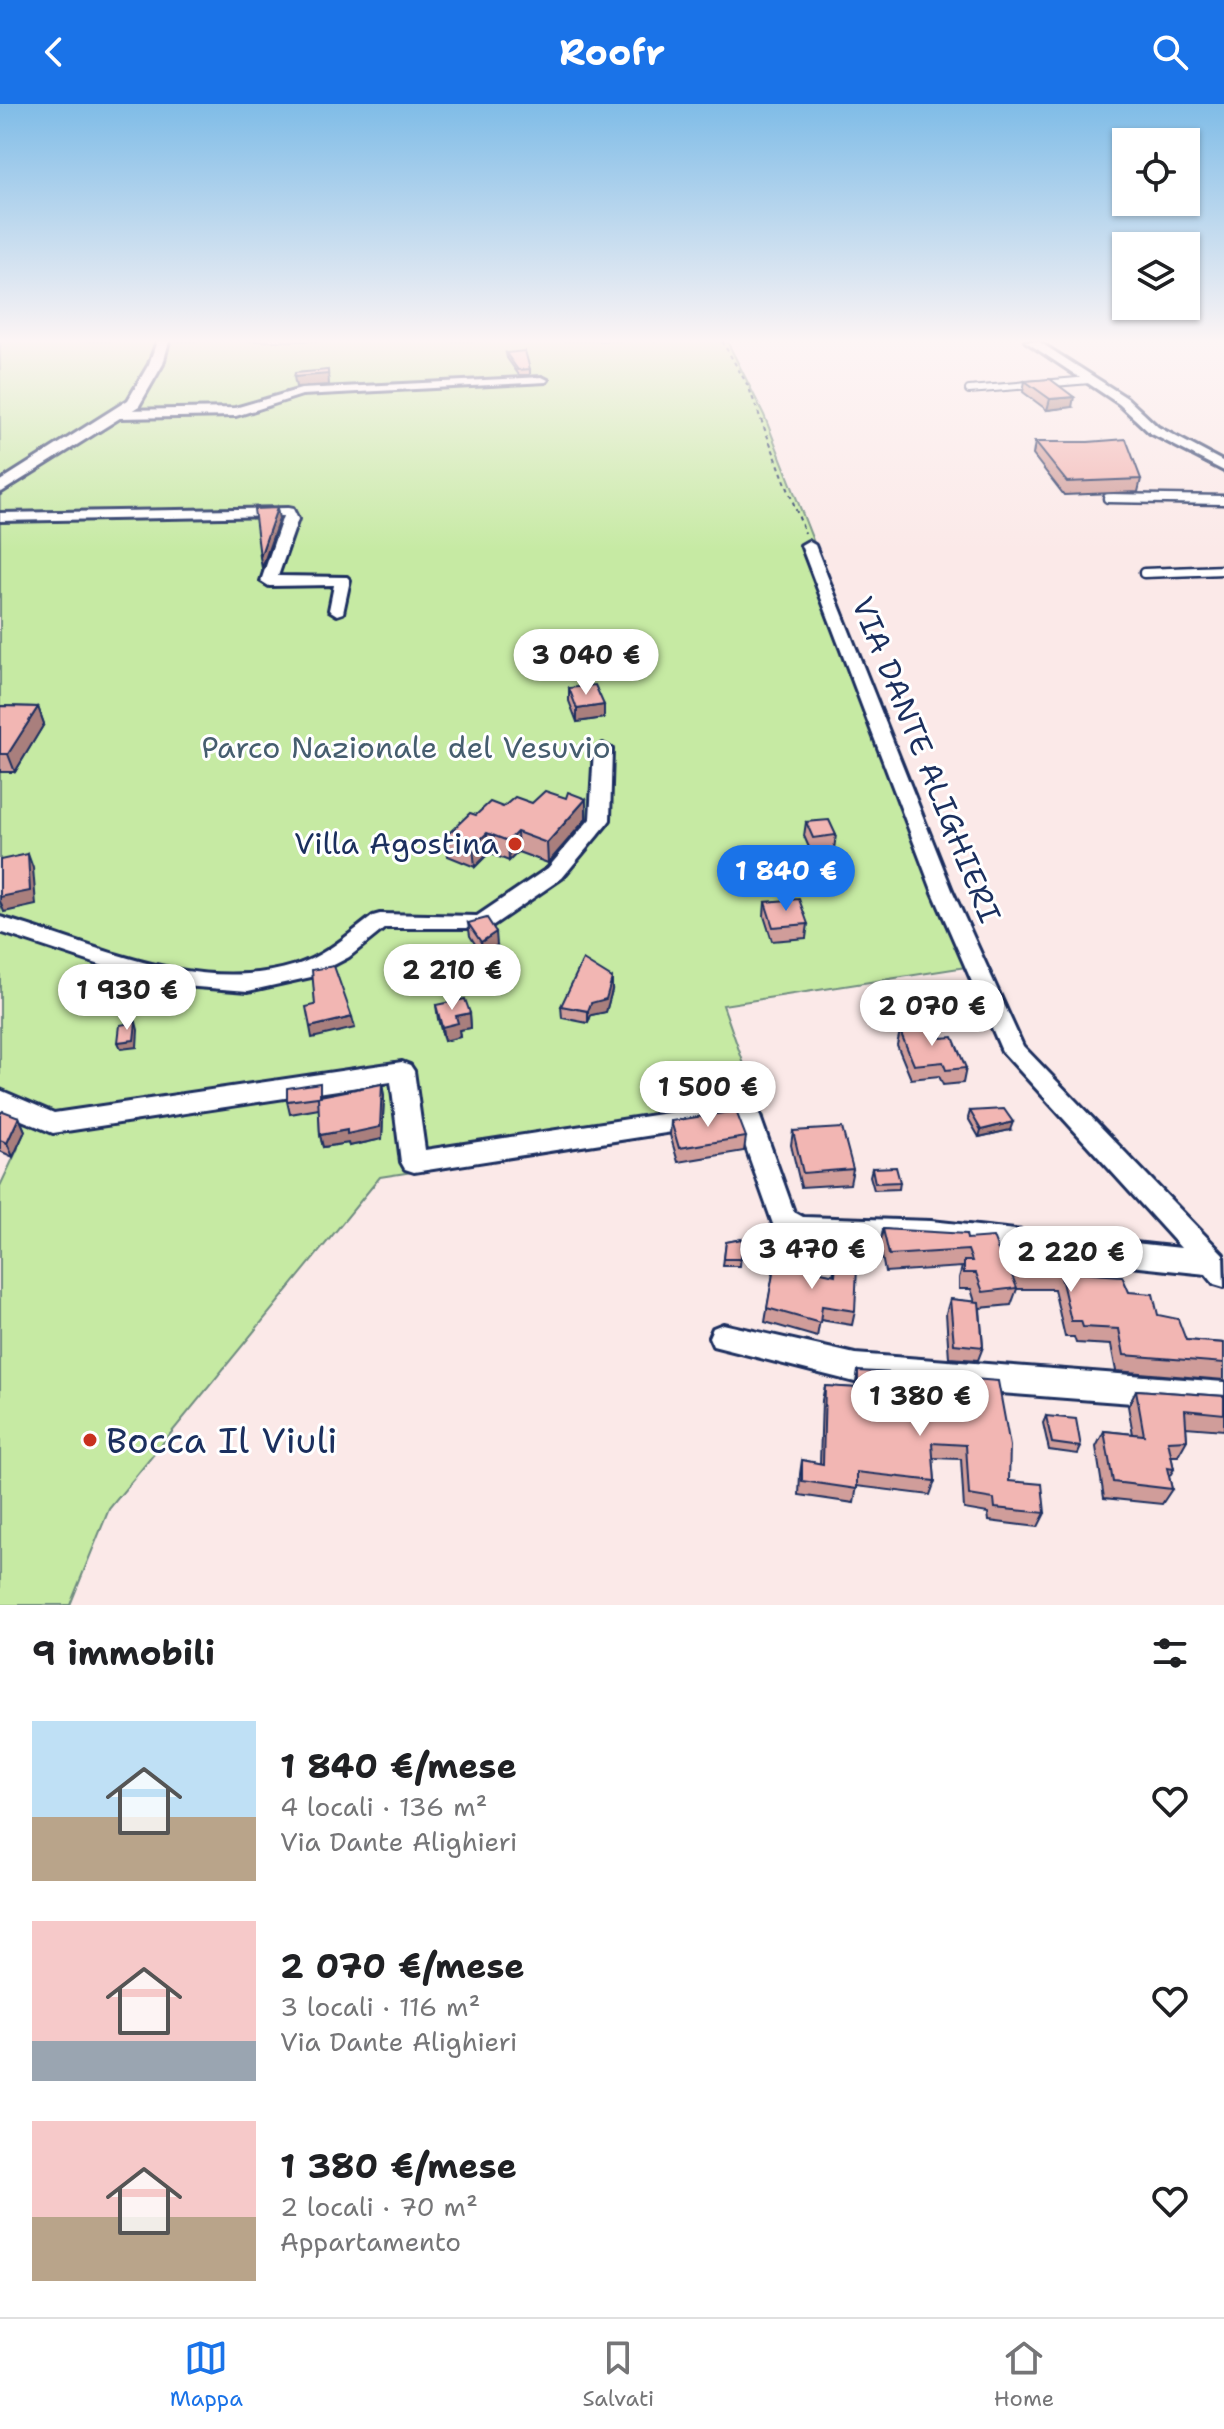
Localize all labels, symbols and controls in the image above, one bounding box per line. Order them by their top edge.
text: Roofr [559,28,665,77]
icon: back [32,30,76,74]
icon: search [1148,30,1192,74]
map controls [1112,128,1200,320]
button: locate [1112,128,1200,216]
button: layers [1112,232,1200,320]
street label: VIA DANTE ALIGHIERI [842,591,1011,929]
pin: 3 040 € [512,629,660,697]
text: 3 040 € [532,637,640,672]
park label: Parco Nazionale del Vesuvio [201,727,611,768]
place label: Villa Agostina [294,823,499,864]
marker: Villa Agostina [506,835,524,853]
pin: 1 840 € [712,845,860,913]
text: 1 840 € [735,853,837,888]
pin: 2 210 € [378,944,526,1012]
text: 2 210 € [402,952,502,987]
pin: 1 930 € [53,964,201,1032]
text: 1 930 € [76,972,178,1007]
pin: 2 070 € [858,980,1006,1048]
text: 2 070 € [878,988,986,1023]
pin: 1 500 € [634,1061,782,1129]
text: 1 500 € [658,1069,758,1104]
pin: 3 470 € [738,1223,886,1291]
pin: 2 220 € [997,1226,1145,1294]
text: 3 470 € [758,1231,866,1266]
text: 2 220 € [1017,1234,1125,1269]
pin: 1 380 € [846,1370,994,1438]
text: 1 380 € [869,1378,971,1413]
place label: Bocca Il Viuli [106,1416,337,1465]
marker: Bocca Il Viuli [81,1431,99,1449]
text: 9 immobili [32,1630,215,1676]
icon: filters [1148,1631,1192,1675]
text: 1 840 €/mese [280,1743,517,1789]
icon: home [96,1753,192,1849]
icon: heart [1148,1779,1192,1823]
text: 4 locali · 136 m² [280,1789,488,1824]
text: Via Dante Alighieri [280,1824,517,1859]
text: 2 070 €/mese [280,1943,525,1989]
icon: home [96,1953,192,2049]
icon: heart [1148,1979,1192,2023]
text: 3 locali · 116 m² [280,1989,480,2024]
text: Via Dante Alighieri [280,2024,517,2059]
text: 1 380 €/mese [280,2143,517,2189]
icon: home [96,2153,192,2249]
icon: heart [1148,2179,1192,2223]
text: 2 locali · 70 m² [280,2189,478,2224]
text: Appartamento [280,2224,461,2259]
tab: Mappa [170,2336,243,2413]
tab: Salvati [582,2336,654,2413]
tab: Home [994,2336,1054,2413]

